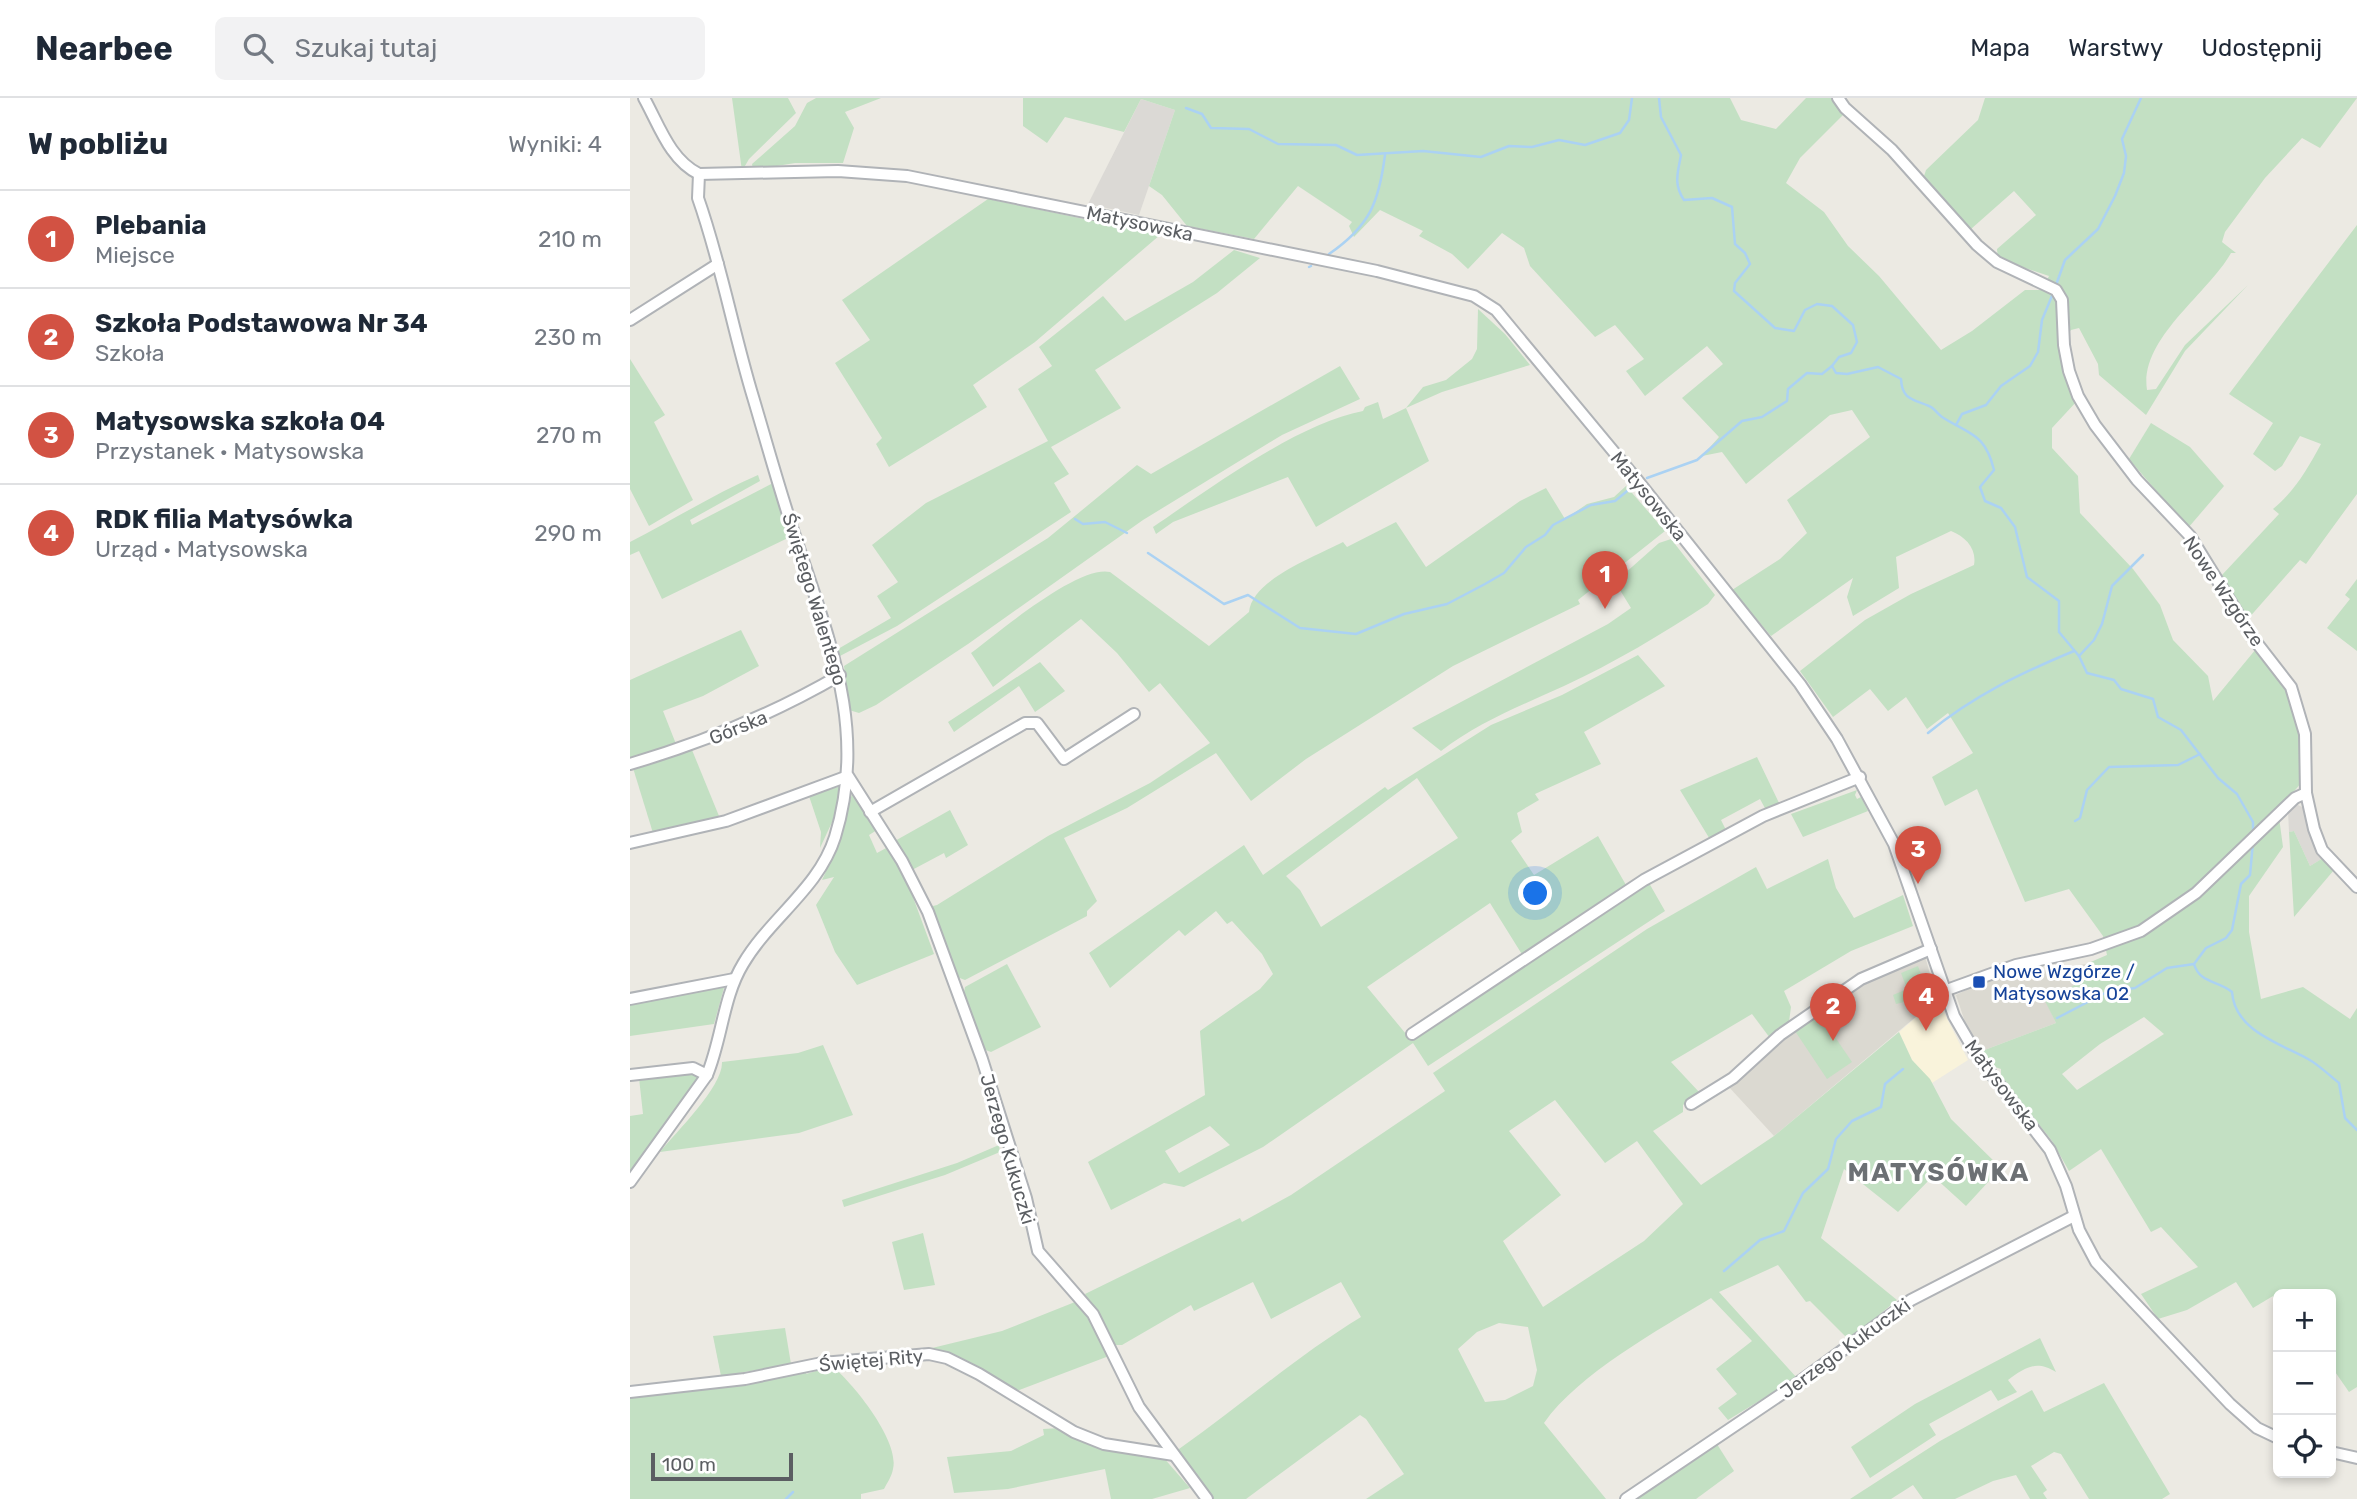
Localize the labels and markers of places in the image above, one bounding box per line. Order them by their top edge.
pin: 1 [1582,551,1628,609]
pin: 3 [1895,826,1941,884]
place label: Nowe Wzgórze / Matysowska 02 [1993,960,2135,1005]
pin: 4 [1903,973,1949,1031]
marker: Nowe Wzgórze / Matysowska 02 [1971,974,1987,990]
pin: 2 [1810,983,1856,1041]

